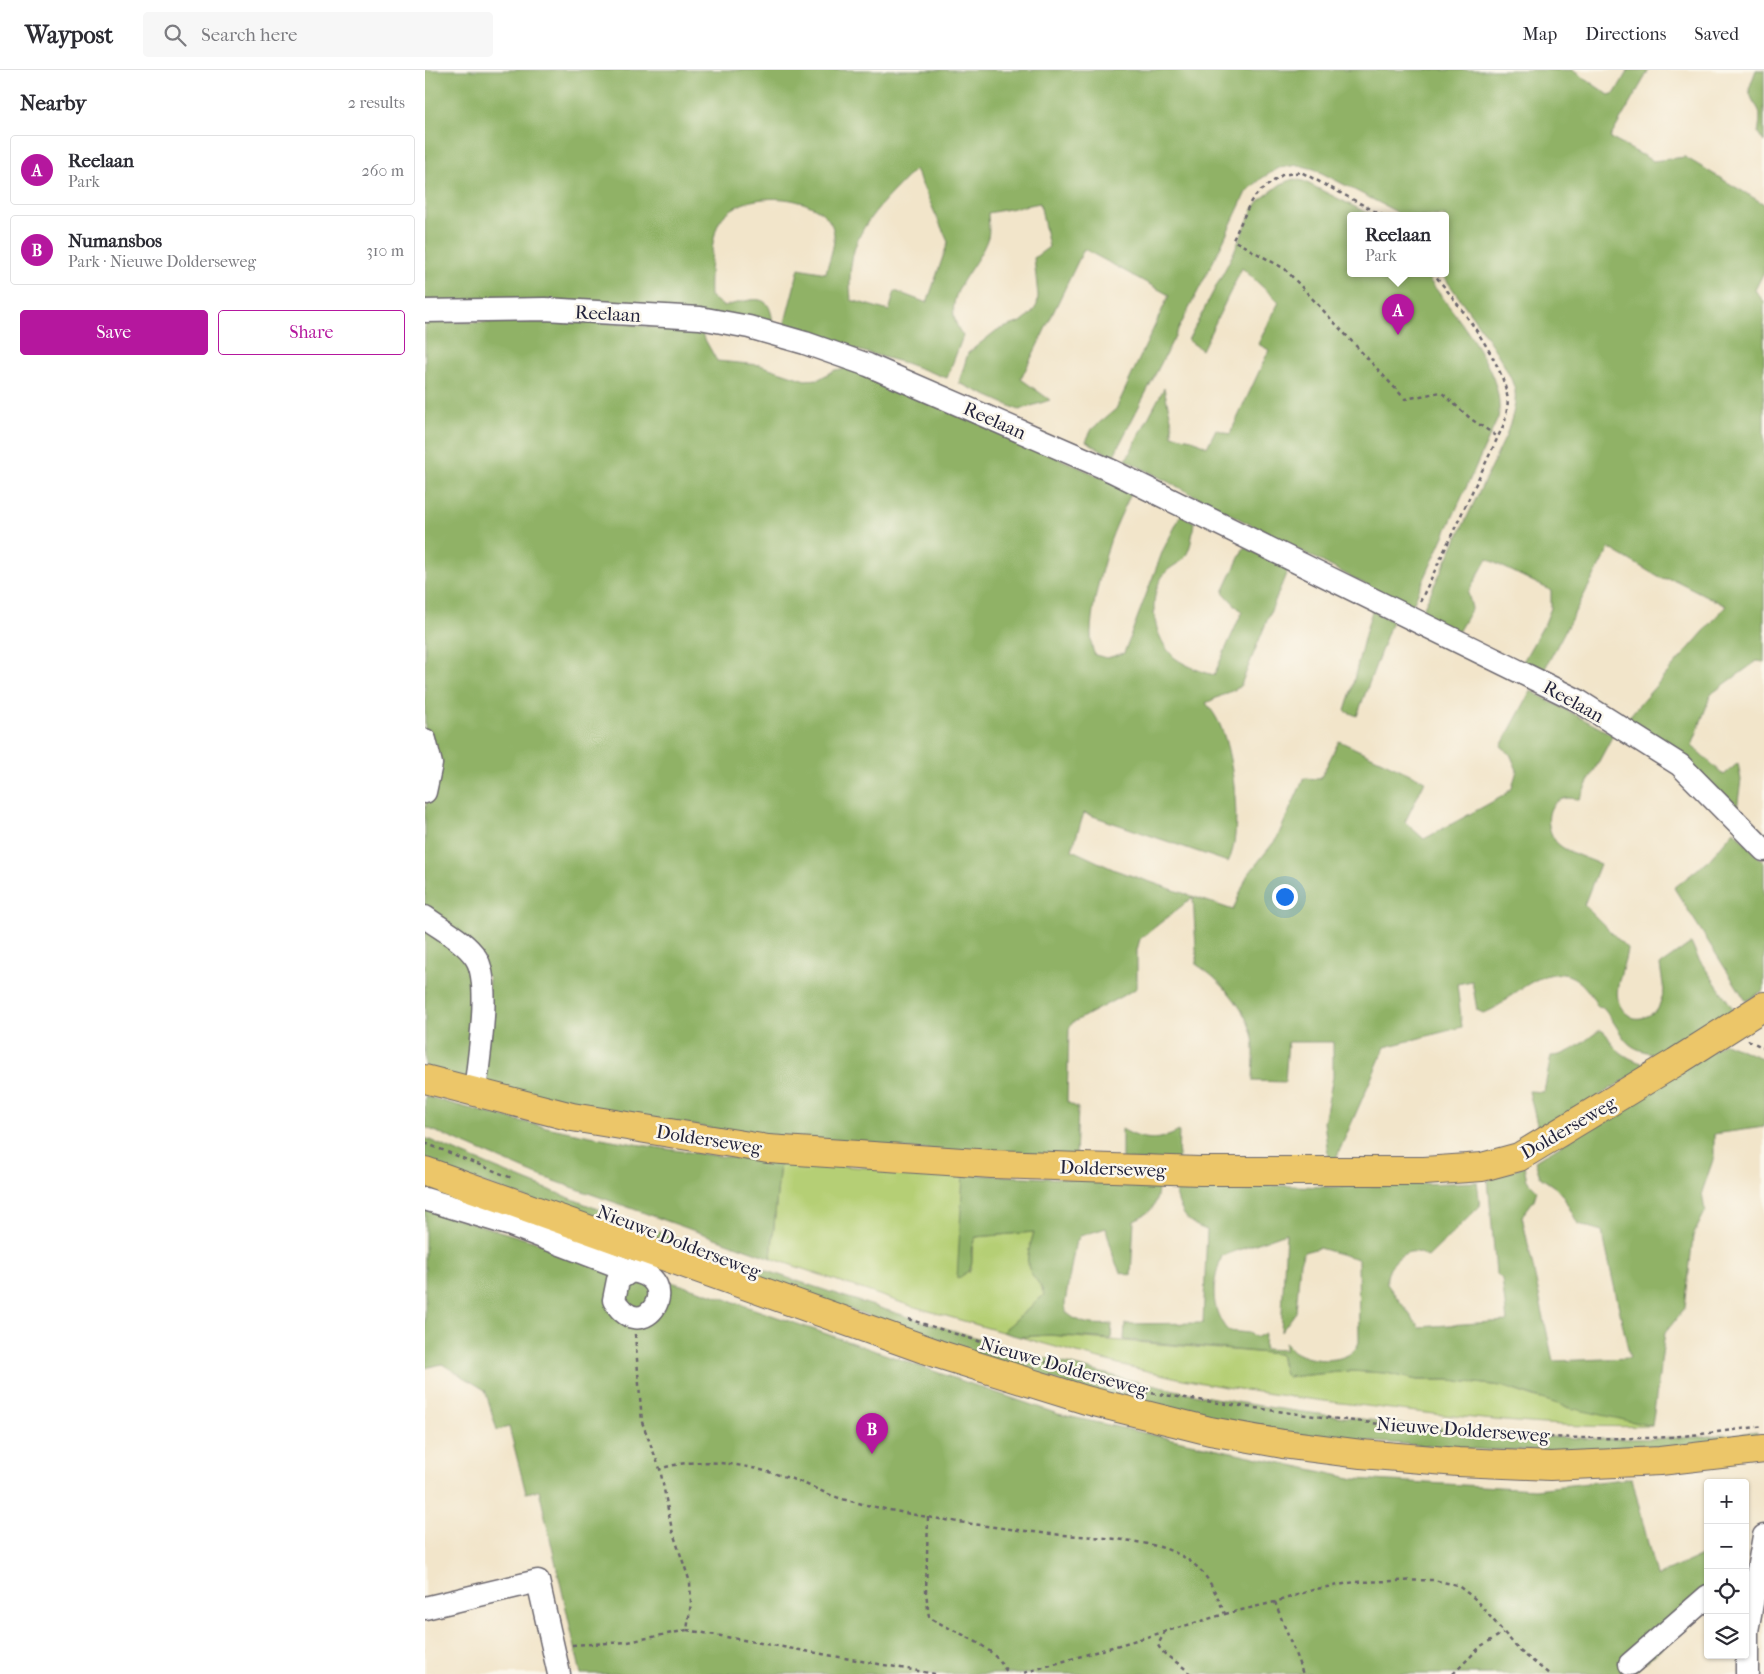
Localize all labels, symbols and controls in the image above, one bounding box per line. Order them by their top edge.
search box [143,12,493,57]
text: Waypost [25,21,113,49]
icon: search [161,21,189,49]
text: Search here [201,24,297,46]
text: Map [1523,24,1557,45]
text: Directions [1585,24,1666,45]
text: Saved [1694,24,1739,45]
text: Nearby [20,91,86,115]
text: 2 results [348,93,405,112]
text: Reelaan [68,150,134,172]
text: A [32,161,42,180]
text: 260 m [362,161,404,180]
text: Park [68,172,100,191]
popup [1347,212,1449,277]
text: Reelaan [1365,224,1431,246]
text: Numansbos [68,230,162,252]
text: B [32,241,42,260]
text: 310 m [366,241,404,260]
text: Park [1365,246,1397,265]
text: Park · Nieuwe Dolderseweg [68,252,256,271]
pin: A [1382,294,1414,335]
street label: Reelaan [574,301,642,327]
button: Save [20,310,208,355]
button: Share [218,310,405,355]
street label: Reelaan [960,397,1029,444]
street label: Reelaan [1539,676,1608,728]
your location [1272,884,1298,910]
street label: Dolderseweg [1517,1091,1621,1164]
street label: Dolderseweg [655,1121,764,1159]
street label: Dolderseweg [1059,1156,1167,1182]
street label: Nieuwe Dolderseweg [594,1201,764,1284]
street label: Nieuwe Dolderseweg [977,1332,1151,1402]
pin: B [856,1413,888,1454]
street label: Nieuwe Dolderseweg [1376,1413,1551,1447]
map controls [1704,1479,1749,1659]
button: + [1704,1479,1749,1524]
button: − [1704,1524,1749,1569]
button: locate [1704,1569,1749,1614]
button: layers [1704,1614,1749,1659]

